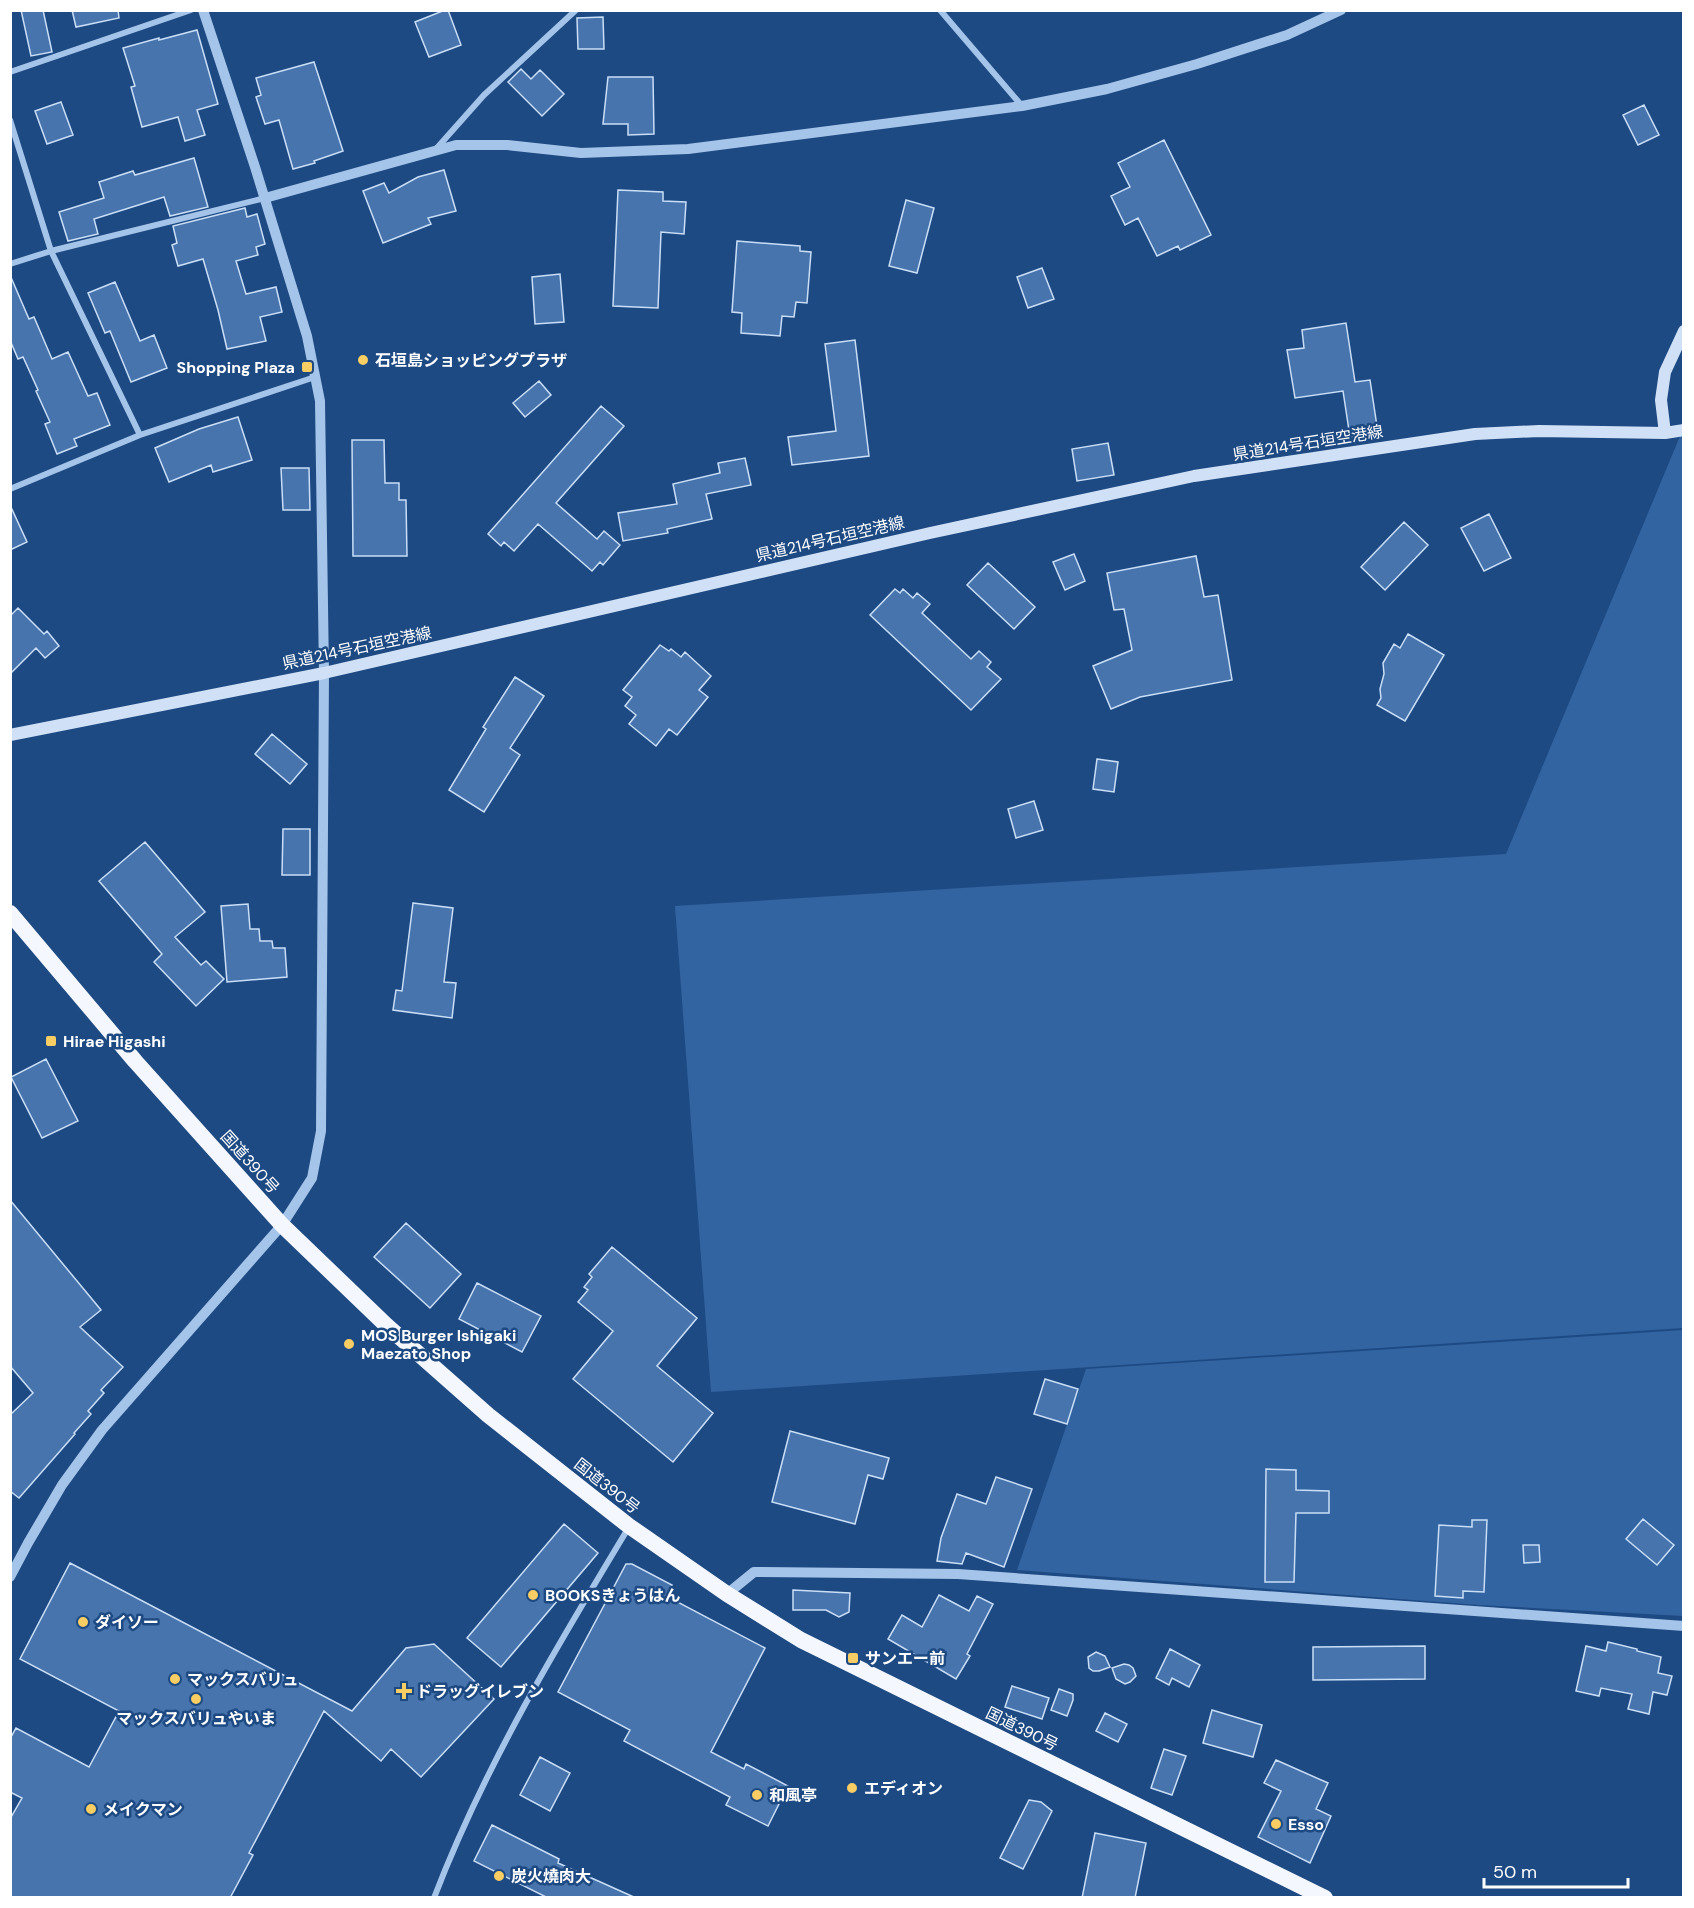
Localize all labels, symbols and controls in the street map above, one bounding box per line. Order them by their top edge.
place label: 石垣島ショッピングプラザ [375,350,567,371]
marker: 石垣島ショッピングプラザ [356,353,370,367]
place label: Shopping Plaza [176,357,295,378]
marker: Shopping Plaza [300,360,314,374]
street label: 県道214号石垣空港線 [1231,421,1385,465]
street label: 県道214号石垣空港線 [754,512,906,566]
street label: 県道214号石垣空港線 [281,622,433,674]
place label: Hirae Higashi [63,1031,166,1052]
marker: Hirae Higashi [44,1034,58,1048]
street label: 国道390号 [216,1126,284,1198]
place label: MOS Burger Ishigaki Maezato Shop [361,1325,516,1364]
marker: MOS Burger Ishigaki Maezato Shop [342,1337,356,1351]
street label: 国道390号 [570,1454,644,1518]
place label: BOOKSきょうはん [545,1585,680,1606]
marker: BOOKSきょうはん [526,1588,540,1602]
place label: ダイソー [95,1612,159,1633]
marker: ダイソー [76,1615,90,1629]
place label: サンエー前 [865,1648,945,1669]
marker: サンエー前 [846,1651,860,1665]
place label: マックスバリュ [187,1669,299,1690]
marker: マックスバリュ [168,1672,182,1686]
place label: ドラッグイレブン [416,1681,544,1702]
marker: ドラッグイレブン [397,1684,411,1698]
marker: マックスバリュやいま [189,1692,203,1706]
street label: 国道390号 [982,1702,1062,1756]
place label: マックスバリュやいま [116,1708,276,1729]
place label: エディオン [864,1778,943,1799]
marker: エディオン [845,1781,859,1795]
place label: 和風亭 [769,1785,817,1806]
marker: 和風亭 [750,1788,764,1802]
place label: メイクマン [103,1799,183,1820]
marker: メイクマン [84,1802,98,1816]
place label: Esso [1288,1814,1324,1835]
marker: Esso [1269,1817,1283,1831]
scale bar [1484,1851,1628,1889]
text: 50 m [1493,1860,1537,1884]
place label: 炭火燒肉大 [511,1866,591,1887]
marker: 炭火燒肉大 [492,1869,506,1883]

